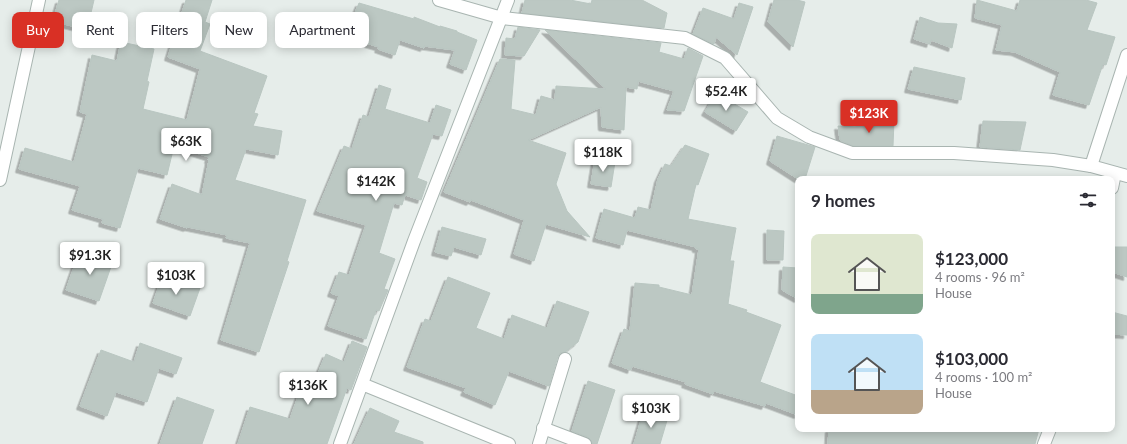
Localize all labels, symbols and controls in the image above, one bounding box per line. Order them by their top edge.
chip: Buy [12,12,64,48]
chip: Rent [72,12,128,48]
chip: Filters [136,12,202,48]
chip: New [210,12,267,48]
chip: Apartment [275,12,369,48]
pin: $52.4K [693,78,759,112]
text: $52.4K [705,83,747,99]
pin: $123K [841,100,897,134]
text: $123K [849,105,889,121]
pin: $63K [162,128,210,162]
text: $63K [170,133,202,149]
pin: $118K [575,139,631,173]
text: $118K [583,144,623,160]
pin: $142K [348,168,404,202]
text: $142K [356,173,396,189]
icon: filters [1077,189,1099,211]
text: 9 homes [811,190,875,211]
pin: $91.3K [57,242,123,276]
text: $91.3K [69,247,111,263]
text: $123,000 [935,248,1008,269]
icon: home [843,250,891,298]
pin: $103K [148,262,204,296]
text: $103K [156,267,196,283]
text: 4 rooms · 96 m² [935,269,1025,285]
text: House [935,285,972,301]
text: $103,000 [935,348,1008,369]
icon: home [843,350,891,398]
text: 4 rooms · 100 m² [935,369,1032,385]
pin: $136K [280,372,336,406]
text: $136K [288,377,328,393]
text: House [935,385,972,401]
pin: $103K [623,395,679,429]
text: $103K [631,400,671,416]

